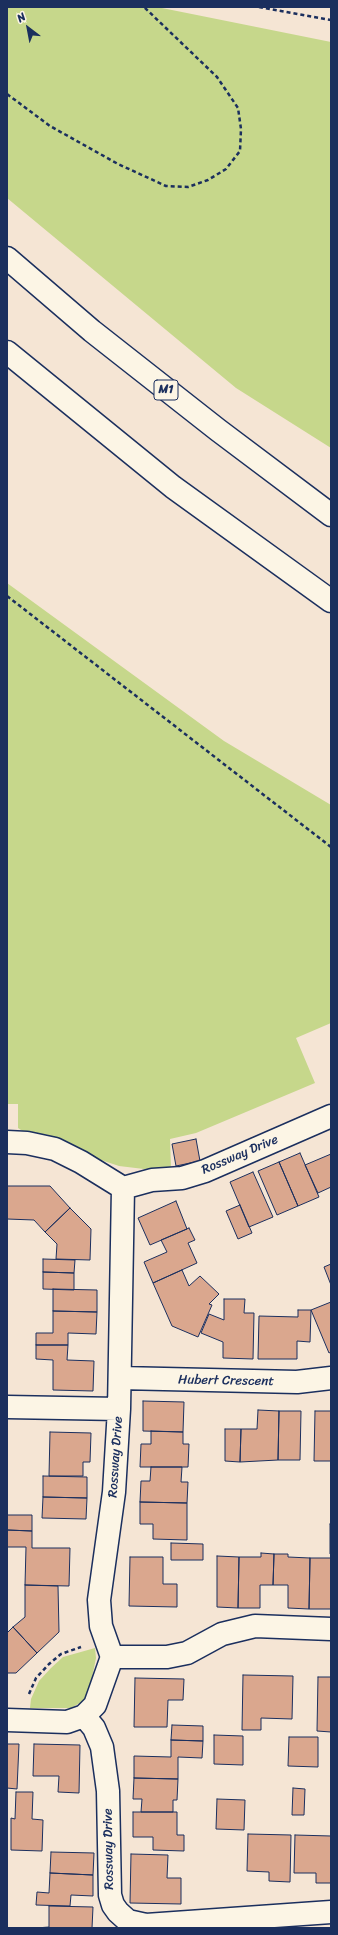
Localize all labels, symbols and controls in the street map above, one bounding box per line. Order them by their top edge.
text: N [13,7,30,27]
north arrow [8,8,48,48]
road number: M1 [154,380,178,400]
street label: Rossway Drive [199,1132,281,1178]
street label: Hubert Crescent [178,1372,274,1390]
street label: Rossway Drive [105,1416,127,1498]
street label: Rossway Drive [100,1808,118,1890]

